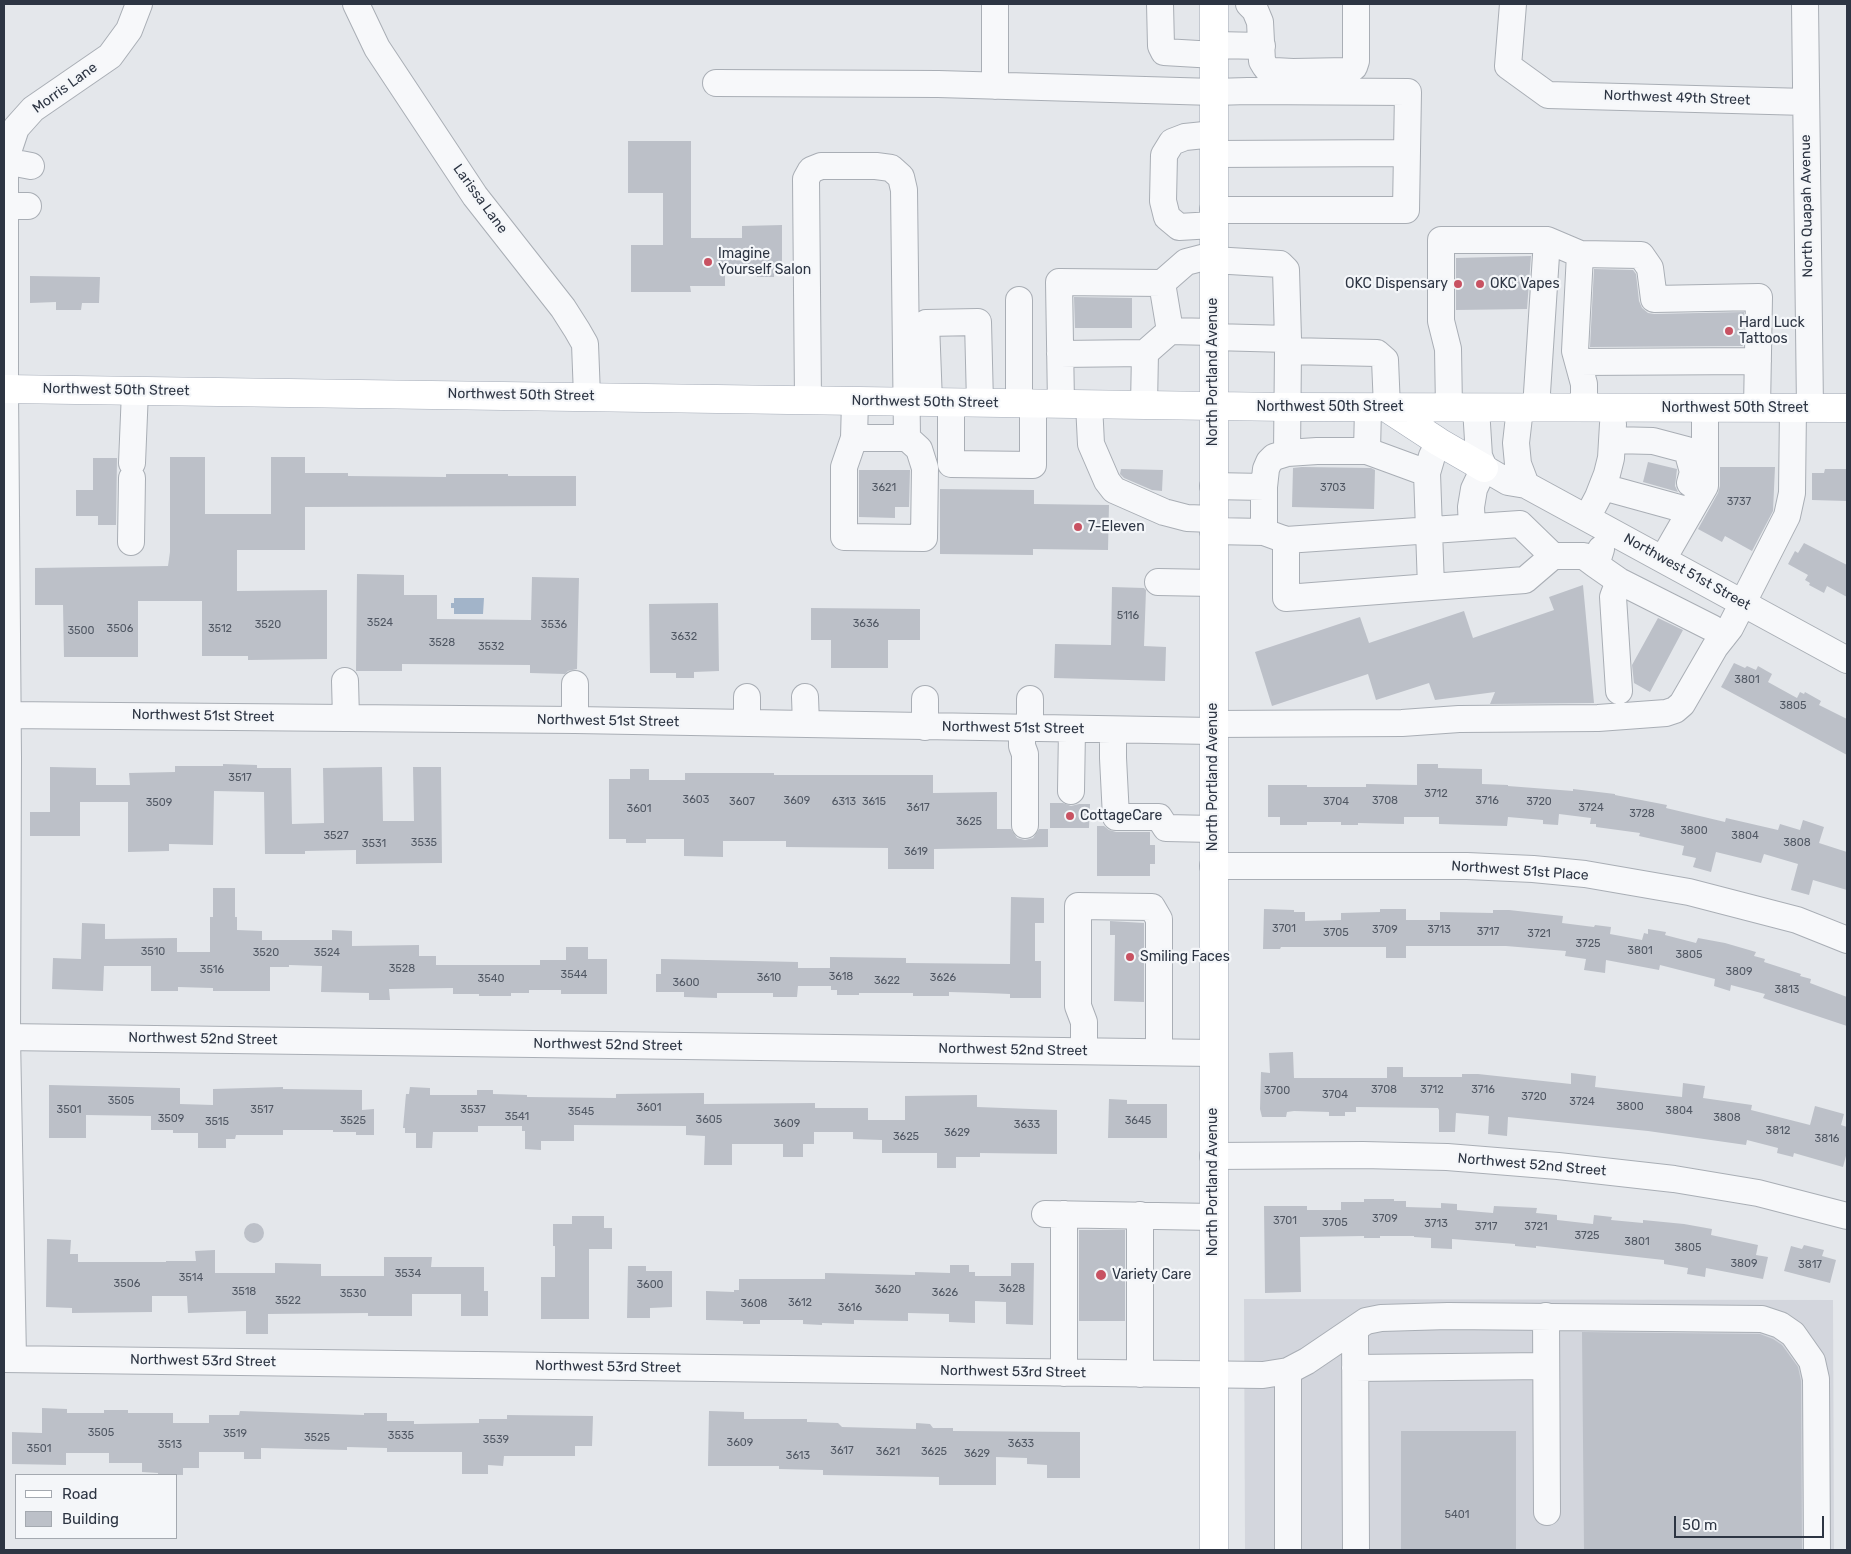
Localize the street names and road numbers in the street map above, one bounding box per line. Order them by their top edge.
street label: Morris Lane [29,59,101,117]
street label: Northwest 49th Street [1603,87,1751,109]
street label: North Quapah Avenue [1797,134,1817,278]
street label: Larissa Lane [449,161,511,237]
street label: North Portland Avenue [1205,298,1221,446]
street label: Northwest 50th Street [42,380,190,400]
street label: Northwest 50th Street [447,385,595,405]
street label: Northwest 50th Street [851,392,999,412]
street label: Northwest 50th Street [1256,399,1404,415]
street label: Northwest 50th Street [1661,400,1809,416]
street label: Northwest 51st Street [1621,530,1753,614]
street label: North Portland Avenue [1205,703,1221,851]
street label: Northwest 51st Street [132,706,274,726]
street label: Northwest 51st Street [537,711,679,731]
street label: Northwest 51st Street [942,718,1084,738]
street label: Northwest 51st Place [1451,858,1589,884]
street label: Northwest 52nd Street [128,1029,278,1049]
street label: Northwest 52nd Street [533,1035,683,1055]
street label: Northwest 52nd Street [938,1040,1088,1060]
street label: North Portland Avenue [1205,1108,1221,1256]
street label: Northwest 52nd Street [1457,1150,1607,1180]
street label: Northwest 53rd Street [130,1351,276,1371]
street label: Northwest 53rd Street [535,1357,681,1377]
street label: Northwest 53rd Street [940,1362,1086,1382]

